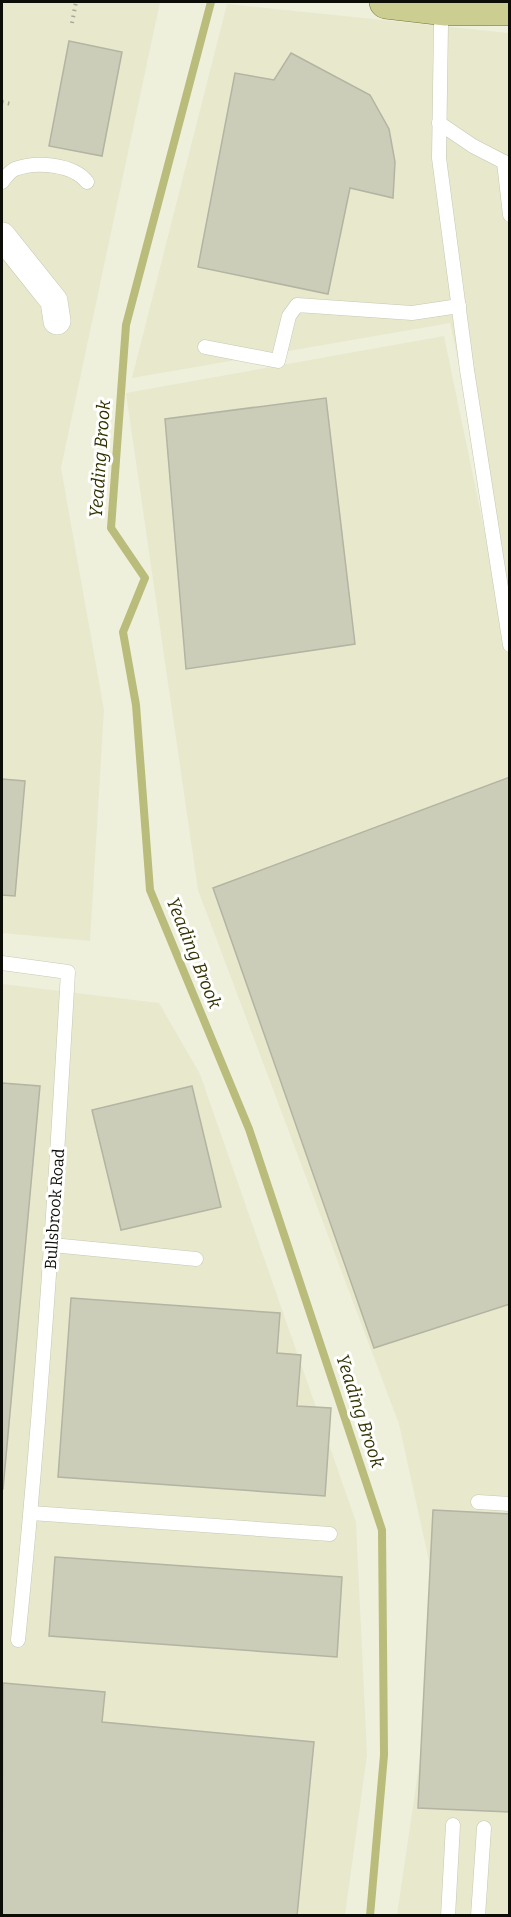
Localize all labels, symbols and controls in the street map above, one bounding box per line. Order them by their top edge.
water label: Yeading Brook [85,399,115,519]
water label: Yeading Brook [162,894,226,1012]
street label: Bullsbrook Road [41,1147,68,1270]
water label: Yeading Brook [331,1352,389,1471]

